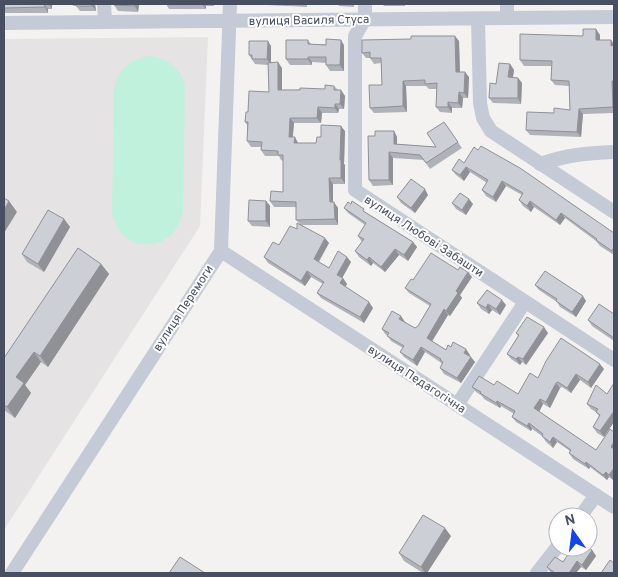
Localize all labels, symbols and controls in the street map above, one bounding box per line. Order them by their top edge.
street label: вулиця Василя Стуса [249,12,369,30]
street label: вулиця Любові Забашти [361,192,486,281]
street label: вулиця Перемоги [150,262,218,355]
street label: вулиця Педагогічна [364,342,469,418]
north arrow [548,507,598,557]
text: N [563,511,577,530]

